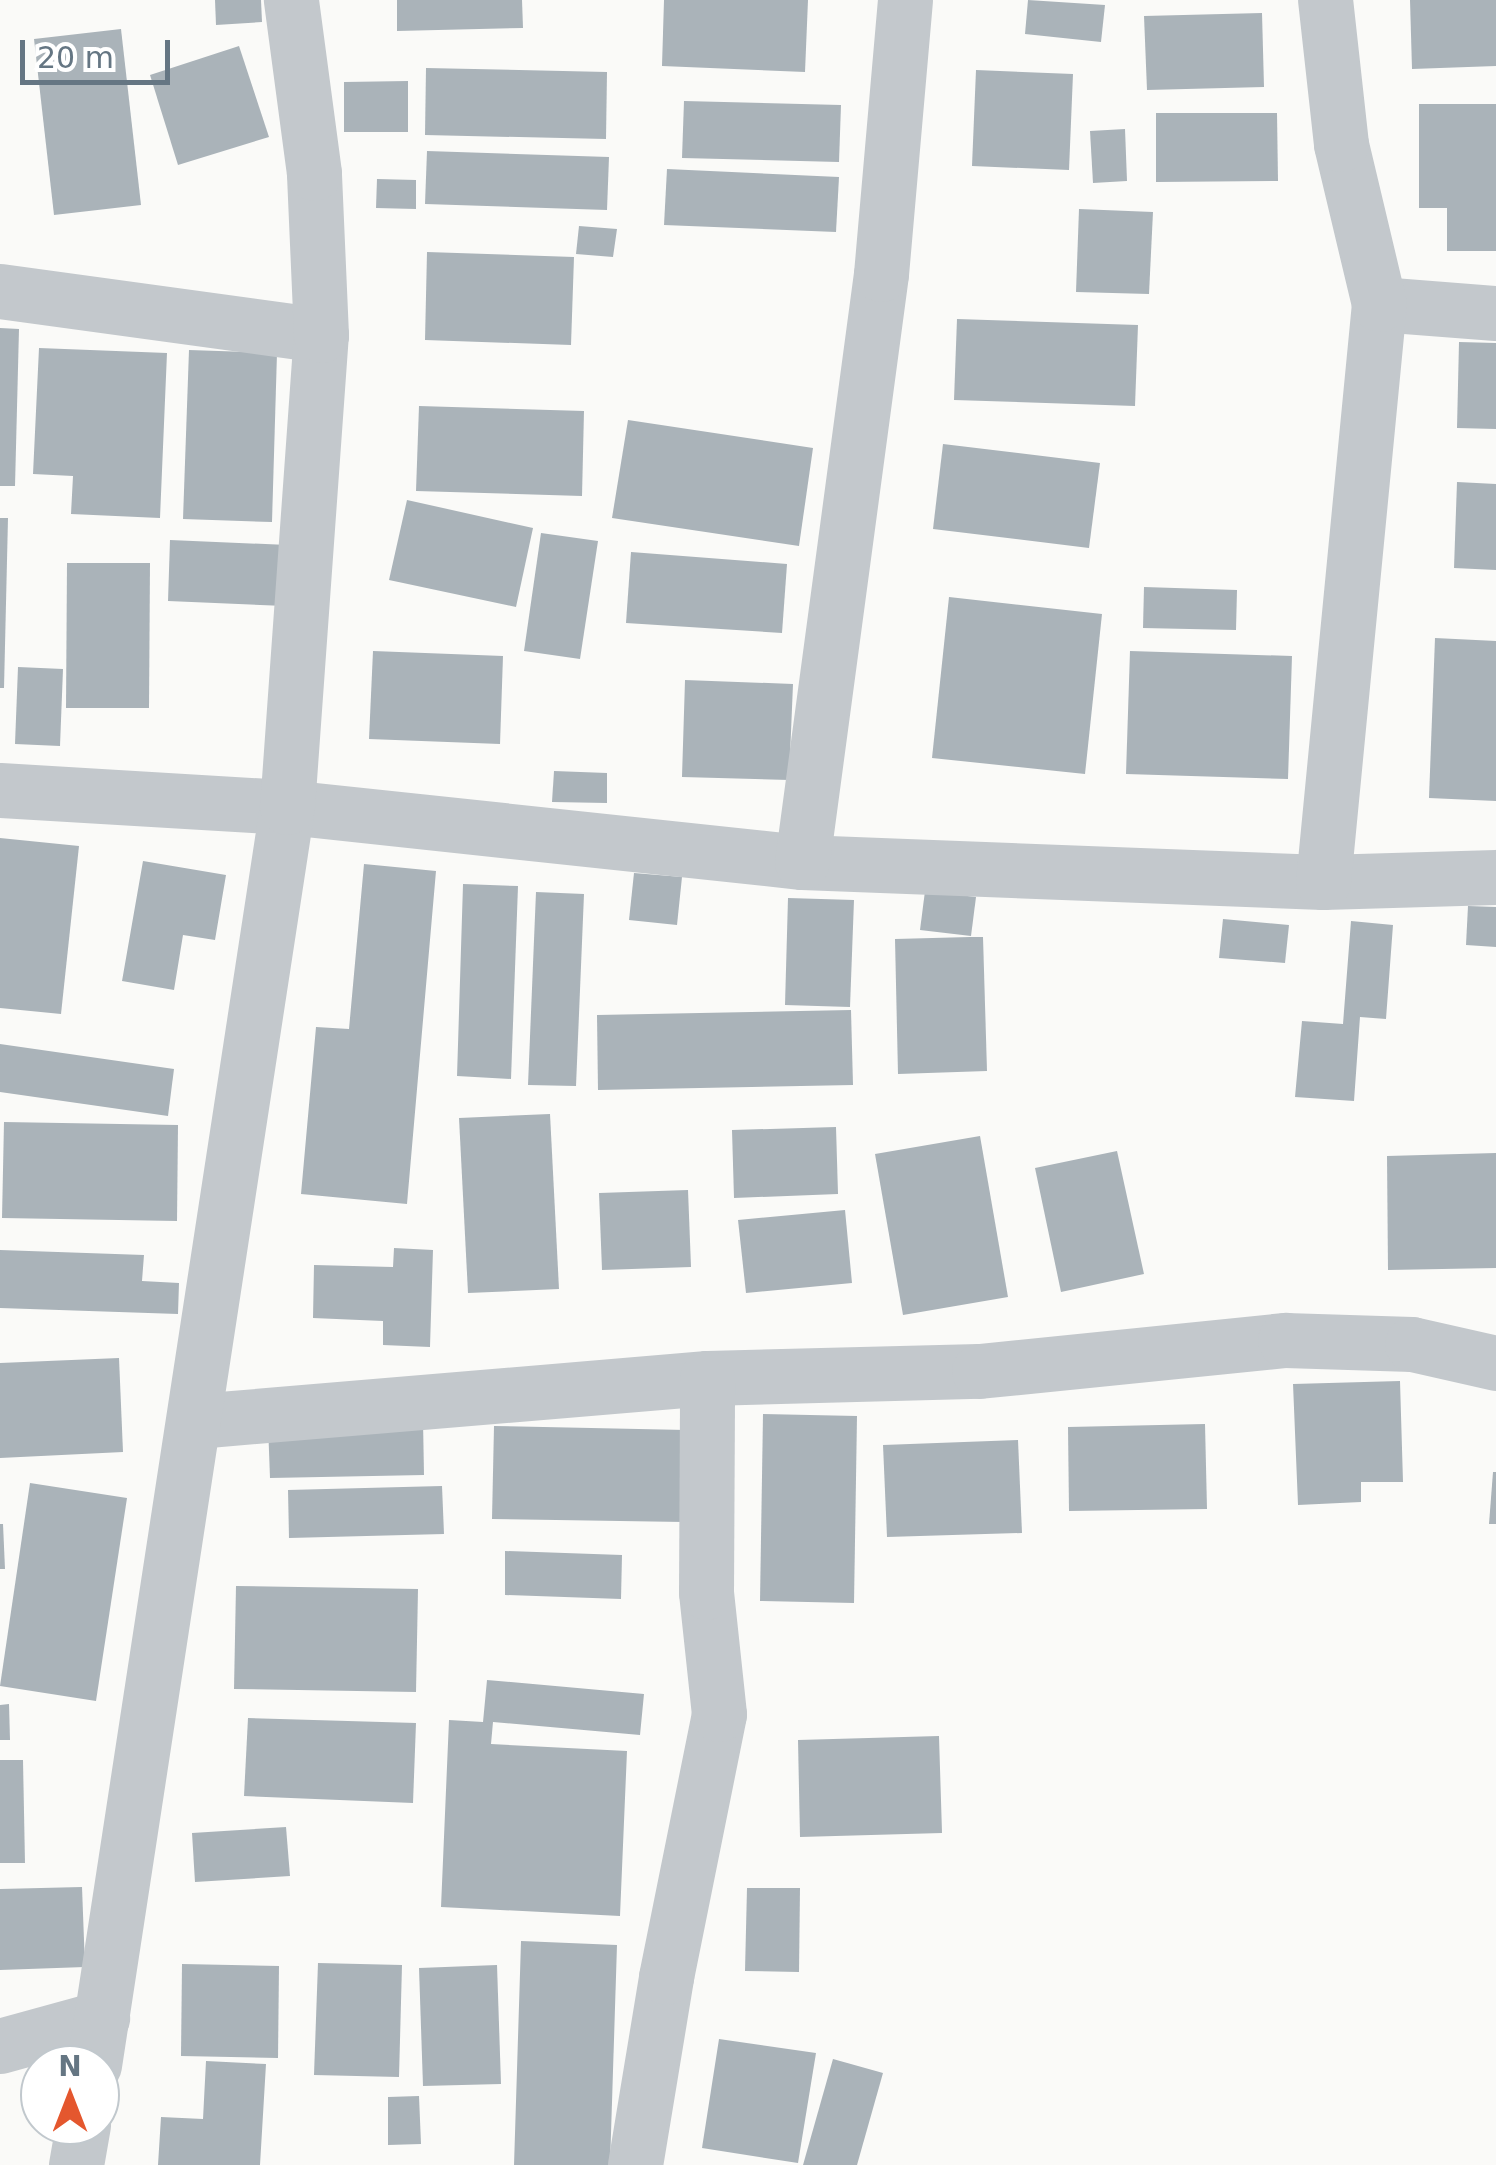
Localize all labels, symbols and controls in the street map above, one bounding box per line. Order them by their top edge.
scale bar [25,20,175,82]
text: 20 m [37,40,114,75]
north arrow [20,2045,120,2145]
text: N [58,2050,82,2083]

